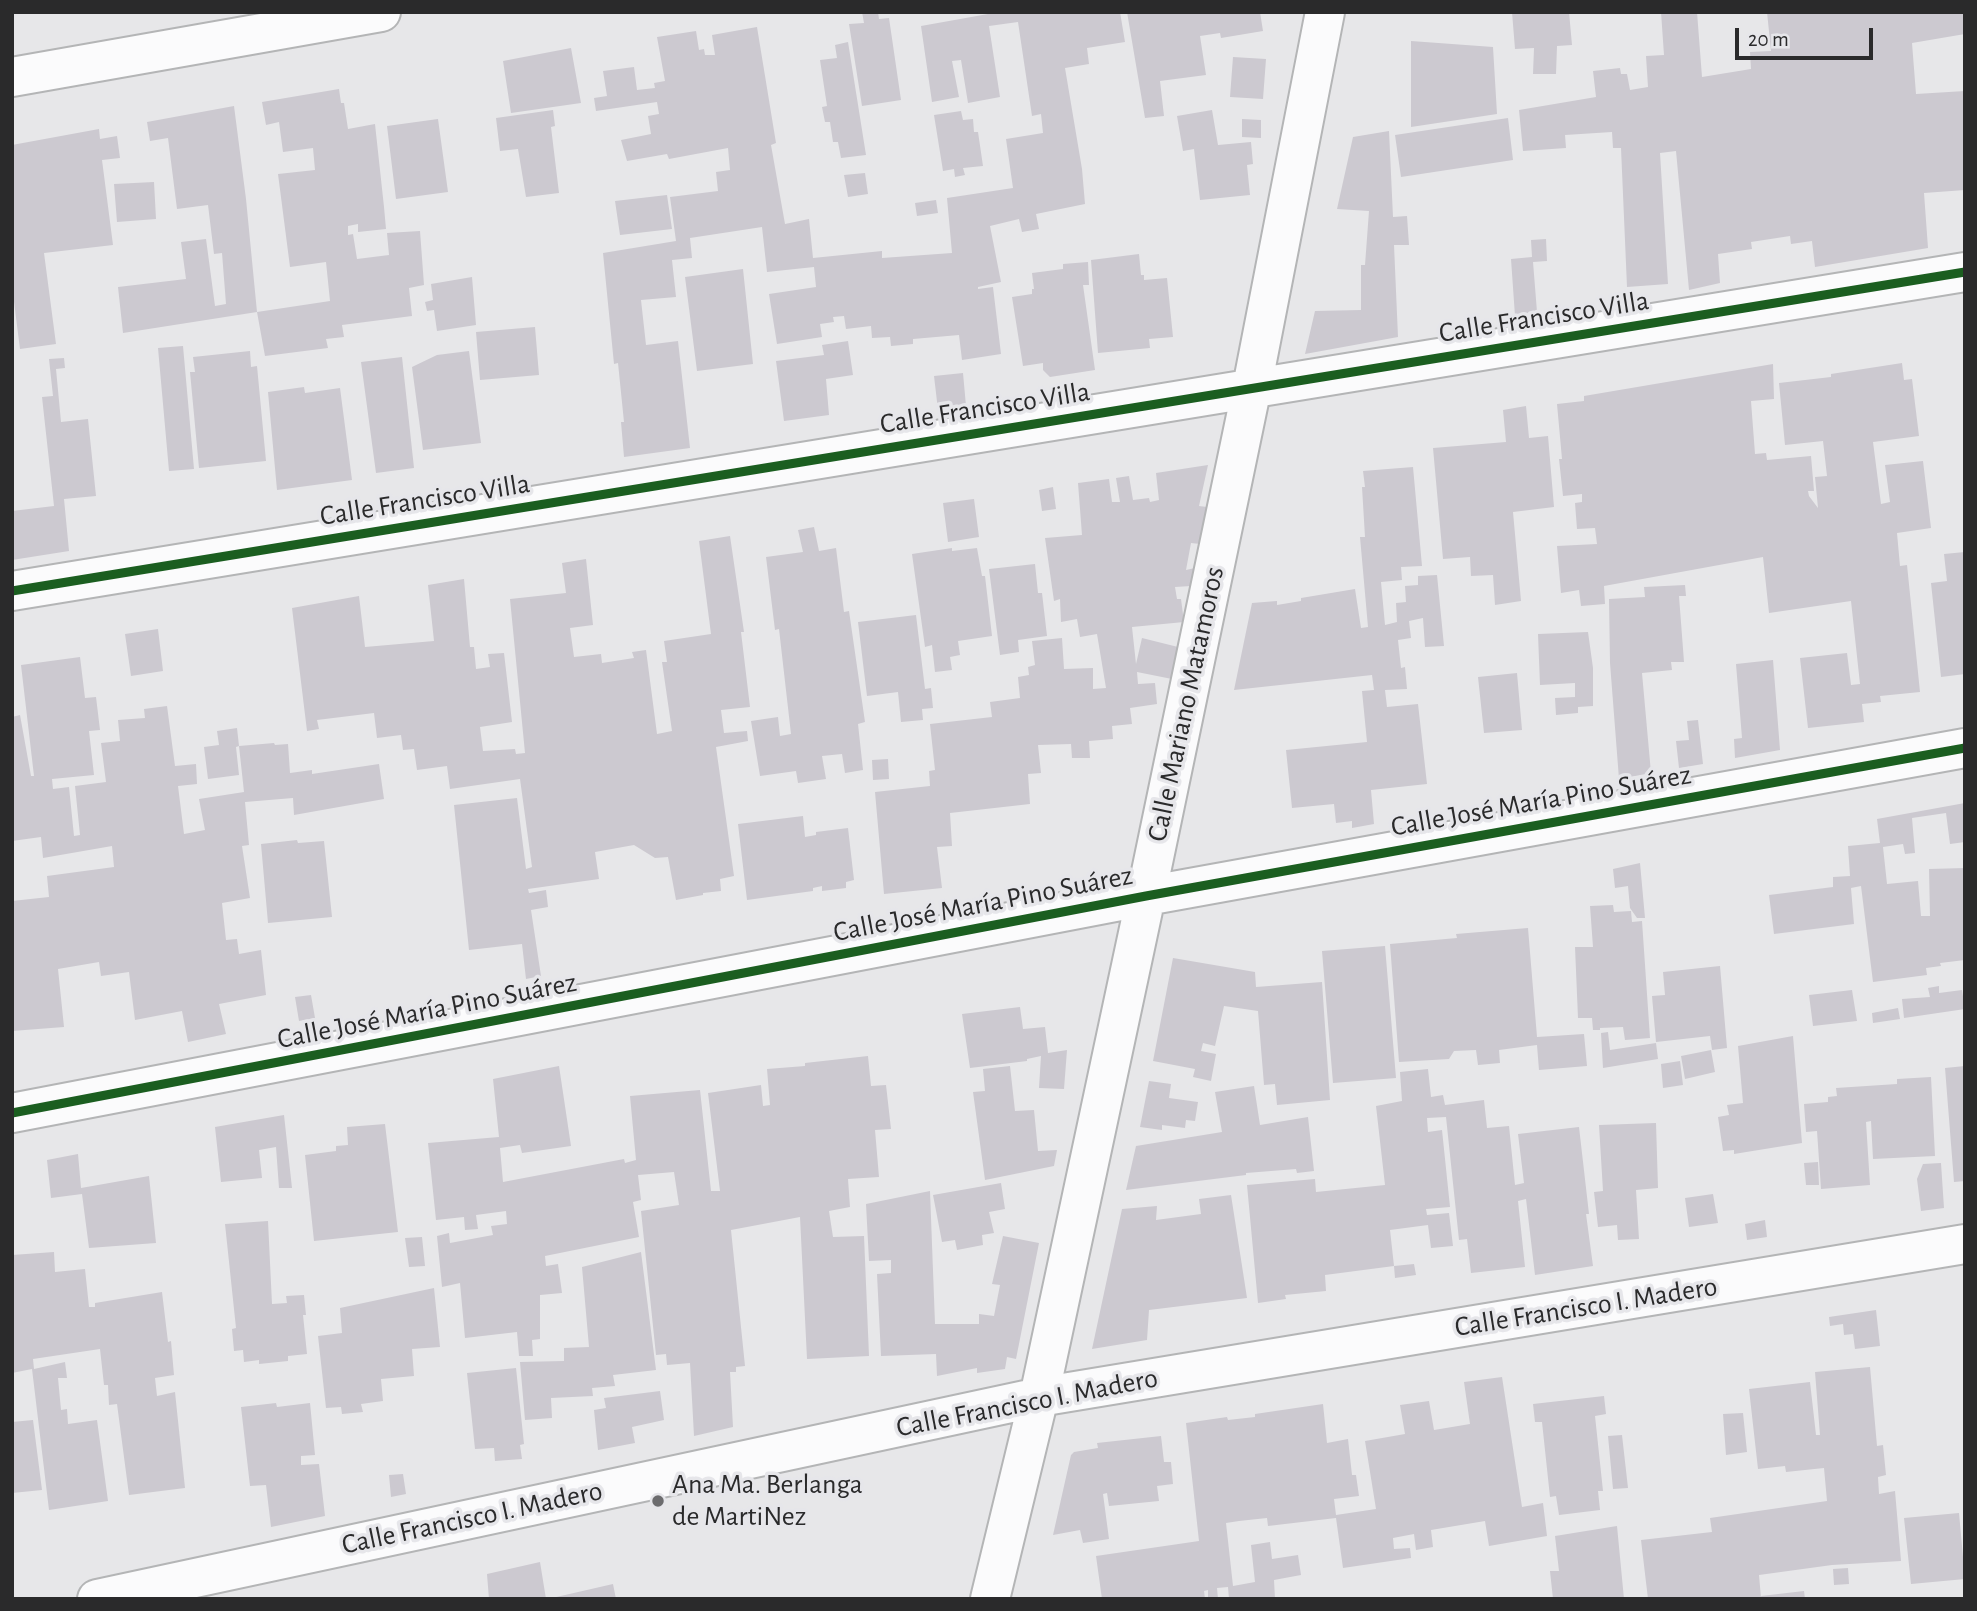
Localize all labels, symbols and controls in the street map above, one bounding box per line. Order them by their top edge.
scale bar [1739,14,1877,58]
text: 20 m [1748,29,1789,50]
street label: Calle Francisco Villa [1437,284,1651,350]
street label: Calle Francisco Villa [878,375,1092,441]
street label: Calle Francisco Villa [318,467,532,533]
street label: Calle Mariano Matamoros [1140,564,1232,844]
street label: Calle José María Pino Suárez [1388,758,1694,844]
street label: Calle José María Pino Suárez [830,858,1136,950]
street label: Calle José María Pino Suárez [274,965,580,1057]
street label: Calle Francisco I. Madero [1452,1270,1720,1344]
street label: Calle Francisco I. Madero [893,1361,1161,1445]
place label: Ana Ma. Berlanga de MartiNez [672,1468,863,1534]
street label: Calle Francisco I. Madero [339,1474,605,1562]
marker: Ana Ma. Berlanga de MartiNez [650,1493,666,1509]

